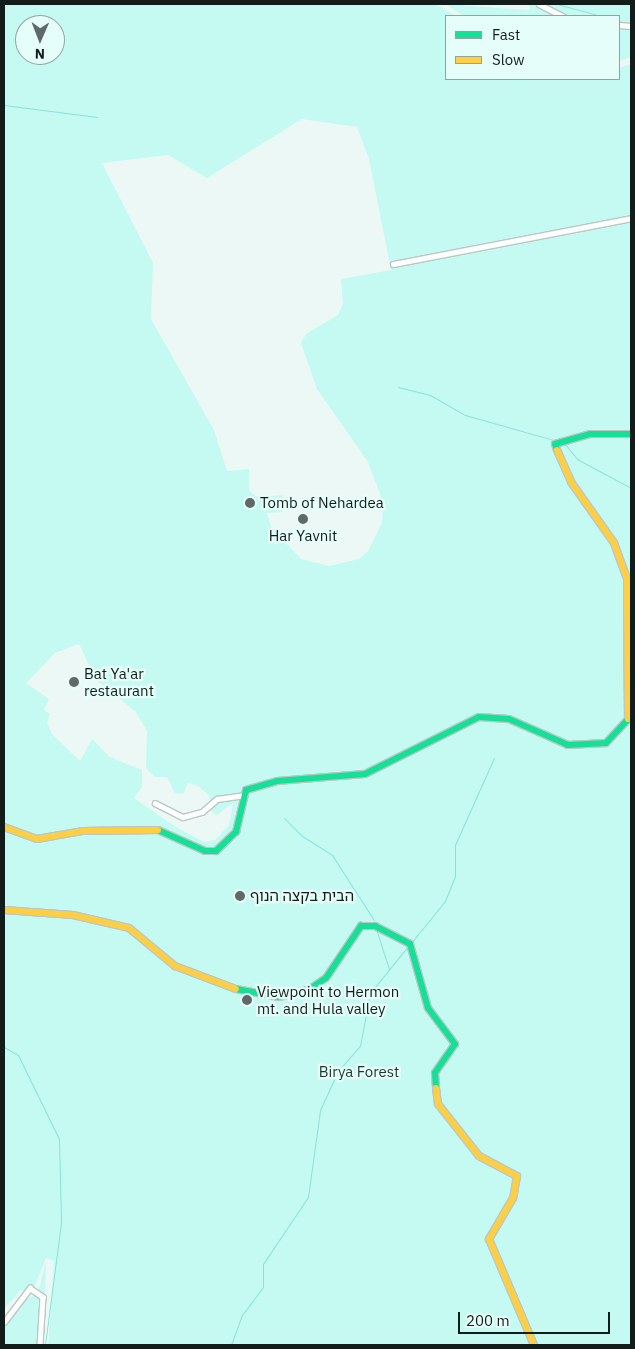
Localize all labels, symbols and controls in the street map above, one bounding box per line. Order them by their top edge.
north arrow [15,15,65,65]
legend [445,15,620,80]
text: Fast [492,25,520,44]
text: N [35,45,45,63]
text: Slow [492,50,525,69]
place label: Tomb of Nehardea [260,494,384,512]
marker: Tomb of Nehardea [244,497,256,509]
marker: Har Yavnit [297,513,309,525]
place label: Har Yavnit [269,527,337,545]
place label: Bat Ya'ar restaurant [84,664,154,699]
marker: Bat Ya'ar restaurant [68,676,80,688]
place label: הבית בקצה הנוף [250,887,354,905]
marker: הבית בקצה הנוף [234,890,246,902]
place label: Viewpoint to Hermon mt. and Hula valley [257,982,399,1017]
marker: Viewpoint to Hermon mt. and Hula valley [241,994,253,1006]
park label: Birya Forest [319,1063,399,1081]
scale bar [460,1302,612,1334]
text: 200 m [466,1311,510,1330]

